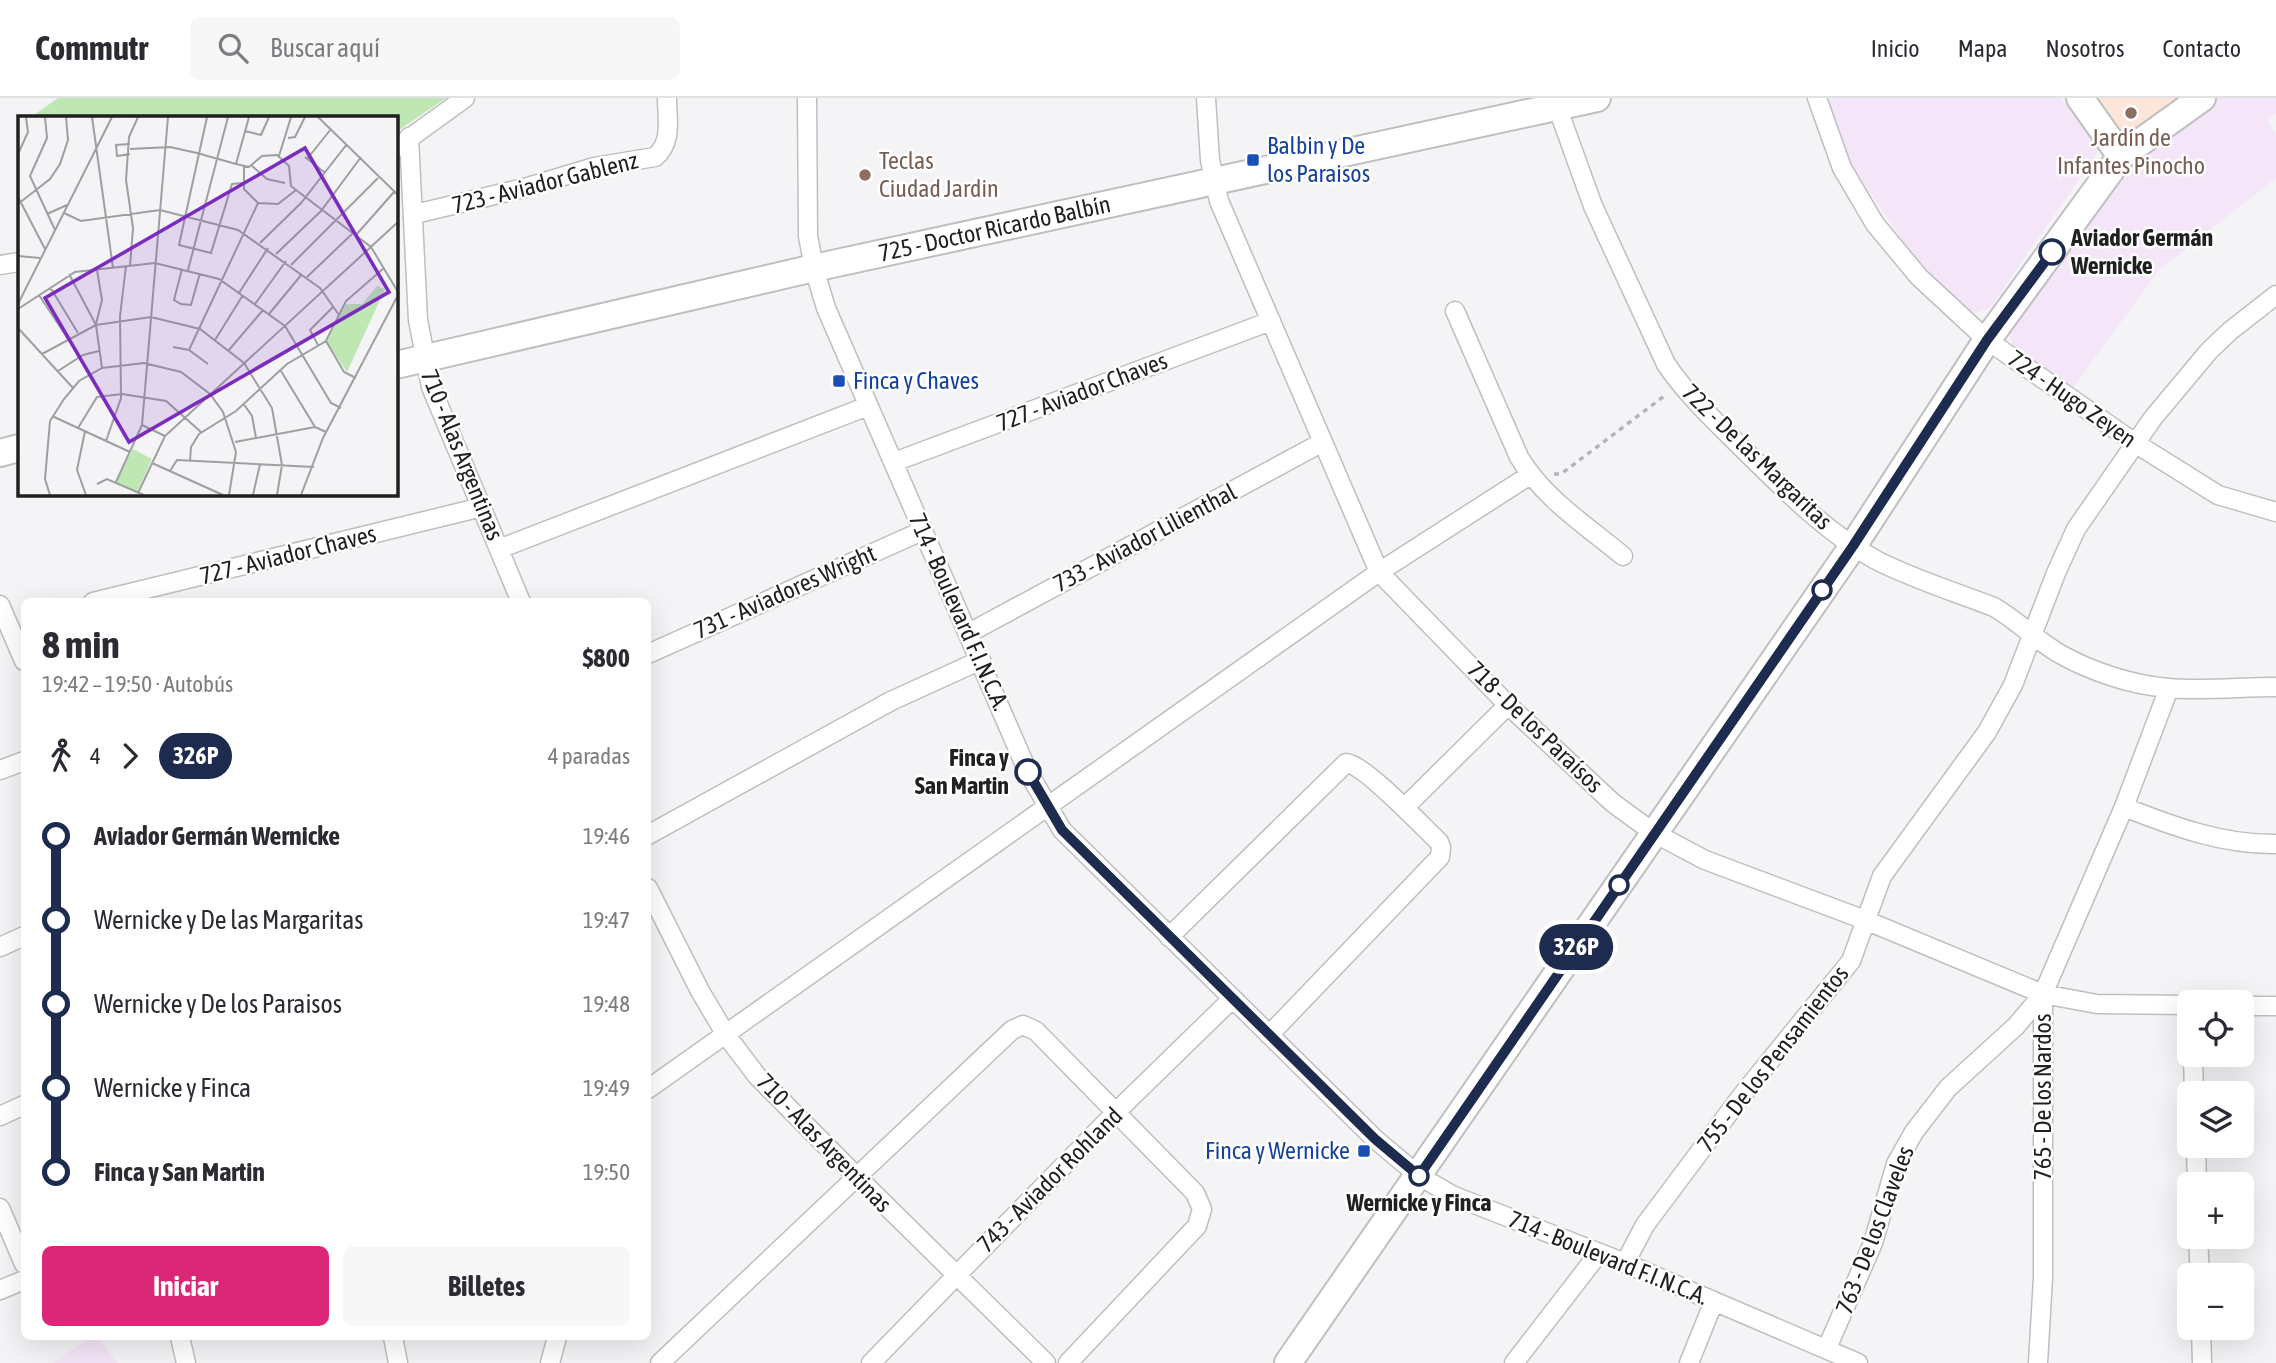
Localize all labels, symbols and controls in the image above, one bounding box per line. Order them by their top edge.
search box [190,17,680,80]
text: Commutr [35,29,148,67]
icon: search [214,29,252,67]
text: Buscar aquí [270,33,380,63]
text: Inicio [1871,35,1920,62]
text: Mapa [1958,35,2007,62]
text: Nosotros [2045,35,2124,62]
text: Contacto [2162,35,2241,62]
marker: Jardín de Infantes Pinocho [2123,105,2139,121]
inset map [18,116,397,495]
place label: Jardín de Infantes Pinocho [2057,124,2205,179]
place label: Balbin y De los Paraisos [1267,132,1370,187]
street label: 723 - Aviador Gablenz [449,146,641,219]
place label: Teclas Ciudad Jardin [879,147,999,202]
marker: Balbin y De los Paraisos [1245,152,1261,168]
marker: Teclas Ciudad Jardin [857,167,873,183]
street label: 725 - Doctor Ricardo Balbín [876,190,1113,267]
place label: Aviador Germán Wernicke [2070,224,2213,279]
marker: Aviador Germán Wernicke [2039,239,2065,265]
street label: 724 - Hugo Zeyen [2003,345,2141,453]
street label: 727 - Aviador Chaves [993,347,1171,436]
street label: 710 - Alas Argentinas [416,366,509,544]
place label: Finca y Chaves [853,367,979,394]
marker: Finca y Chaves [831,373,847,389]
street label: 722 - De las Margaritas [1677,378,1838,535]
street label: 733 - Aviador Lilienthal [1049,478,1241,597]
street label: 714 - Boulevard F.I.N.C.A. [904,509,1015,714]
street label: 727 - Aviador Chaves [197,520,379,589]
street label: 731 - Aviadores Wright [690,539,880,644]
unlabelled marker [1812,580,1832,600]
text: 8 min [42,623,120,666]
text: $800 [582,643,630,673]
street label: 718 - De los Paraísos [1462,655,1608,798]
text: 19:42 – 19:50 · Autobús [42,671,233,697]
icon: walk [42,737,80,775]
icon: forward [111,737,149,775]
text: 326P [173,742,218,769]
text: 4 [90,743,101,769]
text: 4 paradas [548,743,630,769]
place label: Finca y San Martin [915,744,1009,799]
marker: Finca y San Martin [1015,759,1041,785]
text: Aviador Germán Wernicke [94,821,340,851]
text: 19:46 [583,823,630,849]
unlabelled marker [1609,875,1629,895]
text: Wernicke y De las Margaritas [94,905,364,935]
text: 19:47 [583,907,630,933]
line badge: 326P [1527,924,1625,970]
text: 326P [1553,933,1599,960]
street label: 755 - De los Pensamientos [1692,960,1854,1157]
text: Wernicke y De los Paraisos [94,989,342,1019]
map controls [2177,990,2254,1340]
button: locate [2177,990,2254,1067]
text: 19:48 [583,991,630,1017]
street label: 765 - De los Nardos [2029,1014,2056,1180]
street label: 710 - Alas Argentinas [752,1068,897,1217]
text: Wernicke y Finca [94,1073,251,1103]
text: 19:49 [583,1075,630,1101]
button: layers [2177,1081,2254,1158]
street label: 743 - Aviador Rohland [972,1102,1128,1258]
place label: Finca y Wernicke [1205,1137,1350,1164]
street label: 763 - De los Claveles [1830,1142,1919,1318]
marker: Finca y Wernicke [1356,1143,1372,1159]
text: Finca y San Martin [94,1157,265,1187]
text: 19:50 [583,1159,630,1185]
marker: Wernicke y Finca [1409,1166,1429,1186]
button: + [2177,1172,2254,1249]
place label: Wernicke y Finca [1345,1189,1492,1216]
street label: 714 - Boulevard F.I.N.C.A. [1505,1205,1712,1310]
button: Iniciar [42,1246,329,1326]
button: Billetes [343,1246,630,1326]
button: − [2177,1263,2254,1340]

